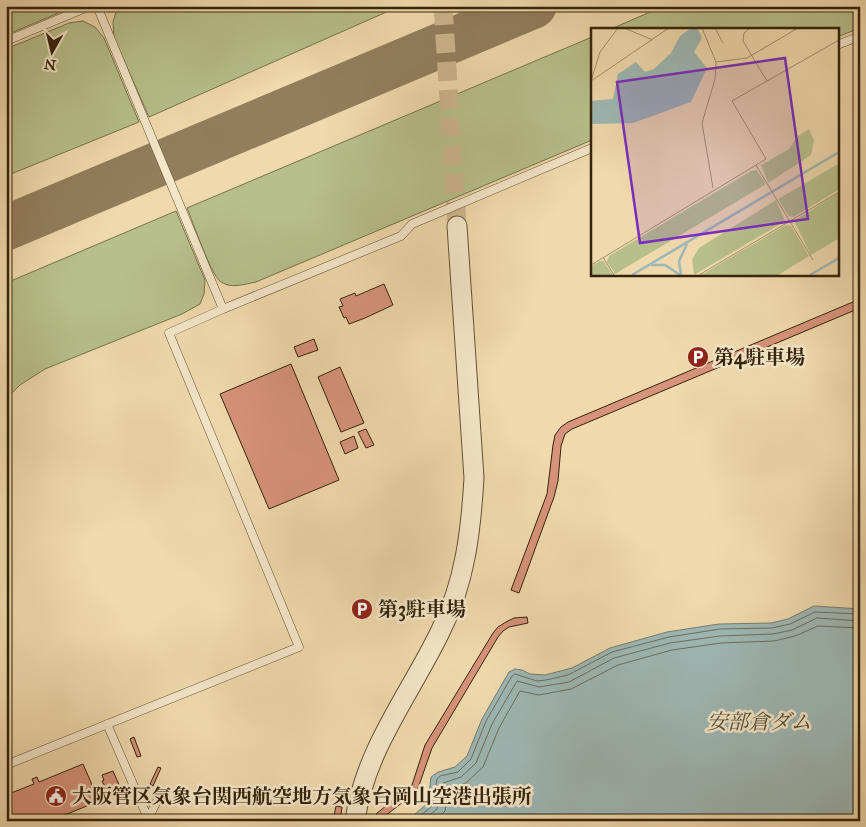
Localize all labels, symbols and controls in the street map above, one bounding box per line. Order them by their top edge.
north arrow [28,28,78,78]
inset map [591,28,838,275]
text: N [43,55,57,74]
parking icon: 第4駐車場 [686,345,710,369]
place label: 第4駐車場 [714,345,805,370]
parking icon: 第3駐車場 [350,597,374,621]
place label: 第3駐車場 [378,597,466,622]
water label: 安部倉ダム [707,709,812,735]
public building icon: 大阪管区気象台関西航空地方気象台岡山空港出張所 [44,784,68,808]
place label: 大阪管区気象台関西航空地方気象台岡山空港出張所 [72,784,532,808]

